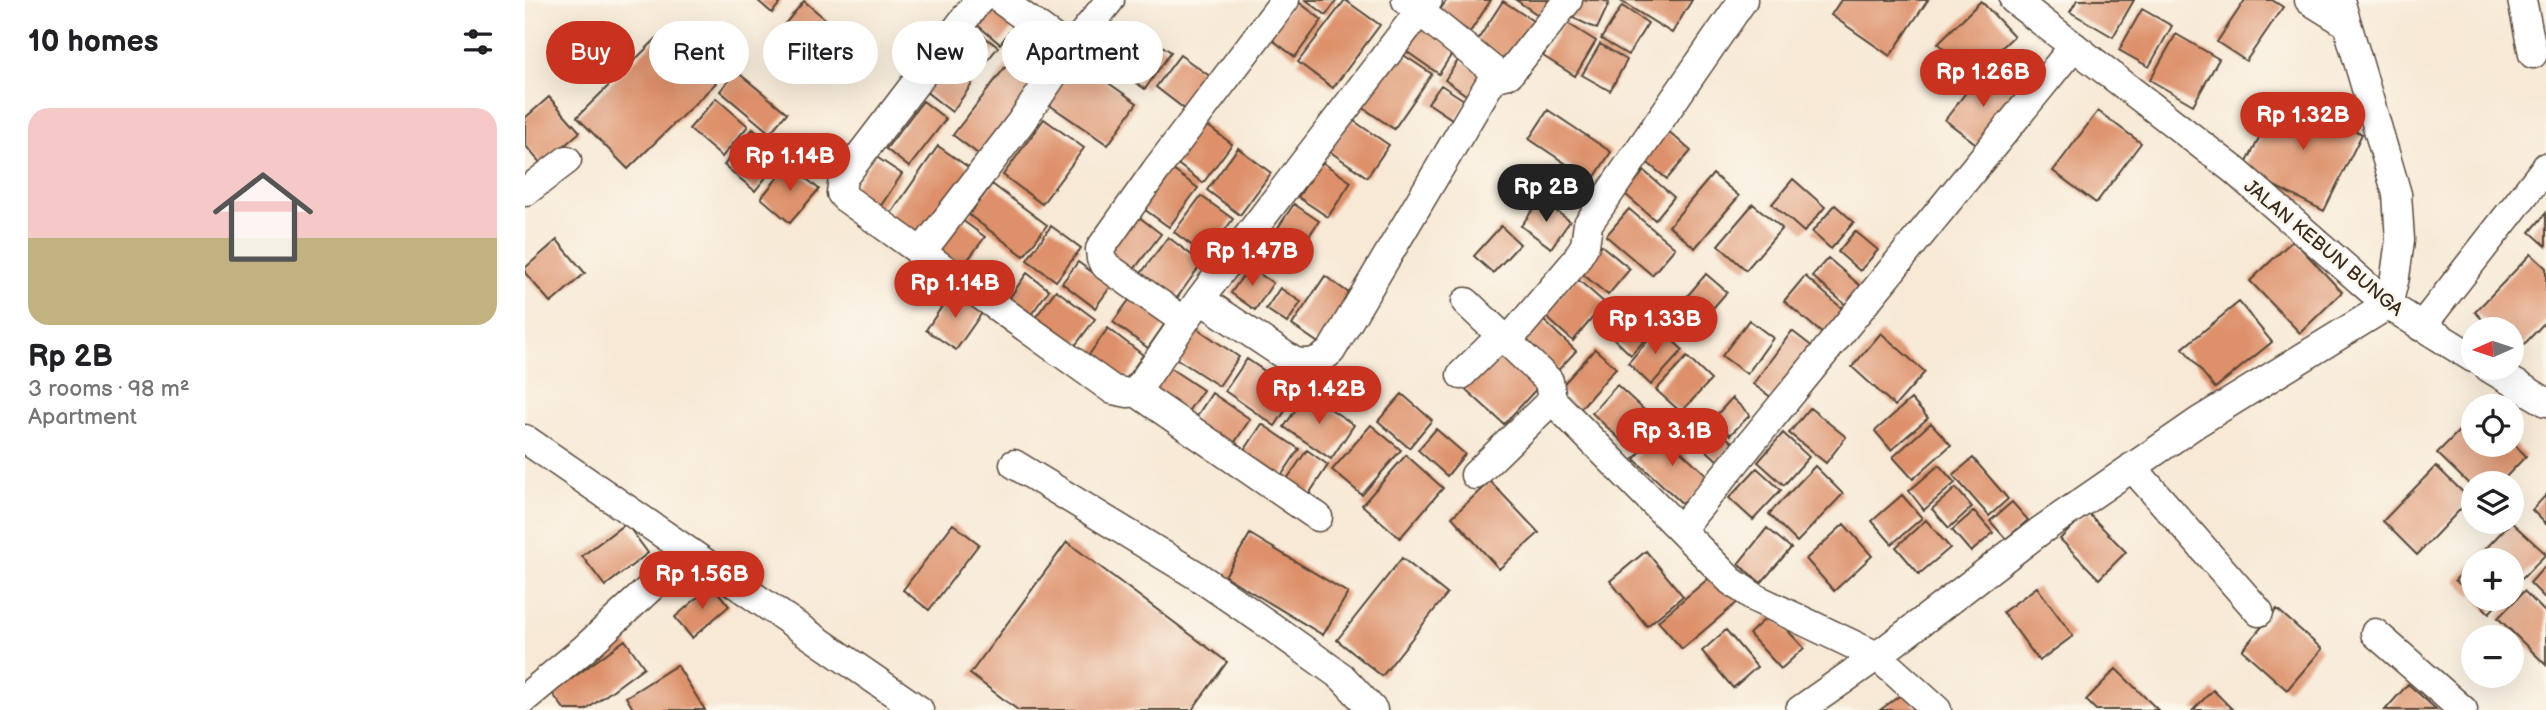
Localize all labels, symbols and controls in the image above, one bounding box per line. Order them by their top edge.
chip: Buy [546,21,635,84]
chip: Rent [649,21,749,84]
chip: Filters [763,21,878,84]
chip: New [892,21,988,84]
chip: Apartment [1002,21,1163,84]
icon: filters [459,23,497,61]
text: 10 homes [28,24,159,60]
pin: Rp 1.26B [1911,50,2055,109]
text: Rp 1.26B [1936,58,2030,86]
pin: Rp 1.32B [2231,92,2375,152]
text: Rp 1.32B [2256,101,2350,129]
pin: Rp 1.14B [718,134,862,193]
text: Rp 1.14B [745,142,835,170]
icon: home [200,154,326,280]
pin: Rp 2B [1497,164,1595,224]
text: Rp 2B [1513,173,1579,201]
street label: JALAN KEBUN BUNGA [2239,175,2408,322]
pin: Rp 1.47B [1180,229,1324,288]
text: Rp 1.47B [1206,237,1298,265]
pin: Rp 1.14B [883,260,1027,320]
text: Rp 1.14B [910,269,1000,297]
pin: Rp 1.33B [1583,296,1727,356]
text: Rp 1.33B [1609,305,1702,333]
north arrow [2461,317,2523,380]
map controls [2461,317,2524,688]
text: Rp 2B [28,339,113,375]
pin: Rp 1.42B [1247,366,1391,426]
text: 3 rooms · 98 m² [28,375,190,403]
text: Rp 1.42B [1272,375,1366,403]
button: locate [2461,394,2524,457]
text: Apartment [28,403,137,431]
pin: Rp 3.1B [1607,408,1737,468]
text: Rp 3.1B [1632,417,1712,445]
button: layers [2461,471,2524,534]
button: + [2461,548,2524,611]
pin: Rp 1.56B [630,552,774,611]
text: Rp 1.56B [655,560,749,588]
button: − [2461,625,2524,688]

